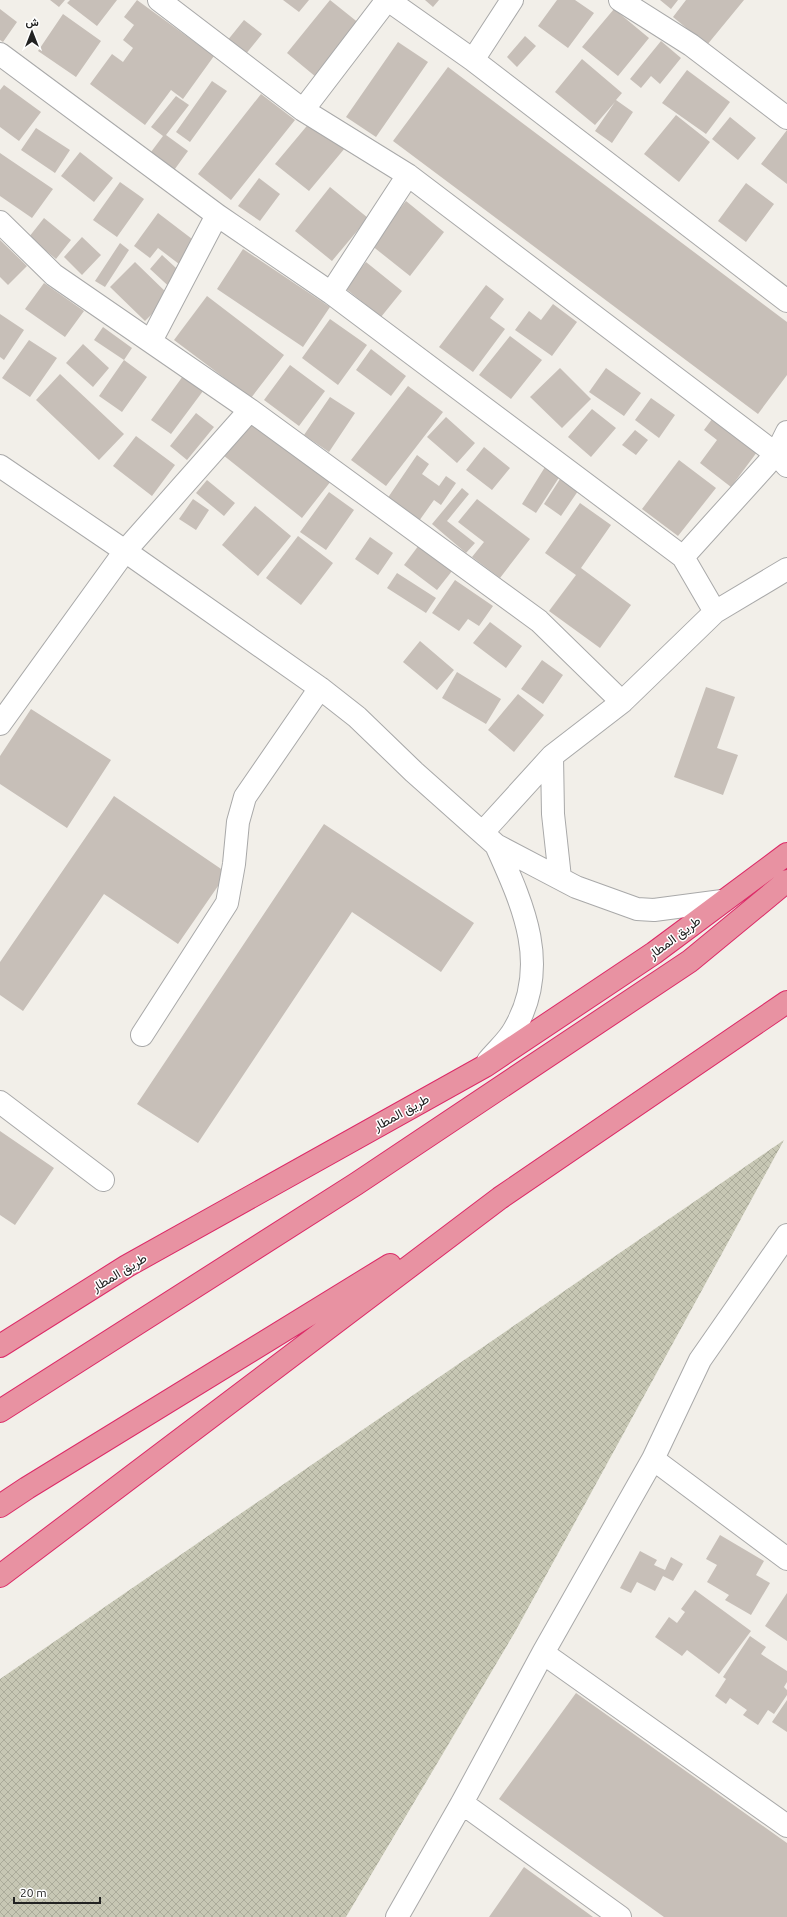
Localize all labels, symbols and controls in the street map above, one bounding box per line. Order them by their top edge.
north arrow [12,12,52,52]
text: ش [25,16,39,29]
street label: طريق المطار [644,913,704,963]
street label: طريق المطار [370,1091,432,1135]
street label: طريق المطار [88,1250,150,1296]
scale bar [14,1879,100,1905]
text: 20 m [20,1886,47,1899]

